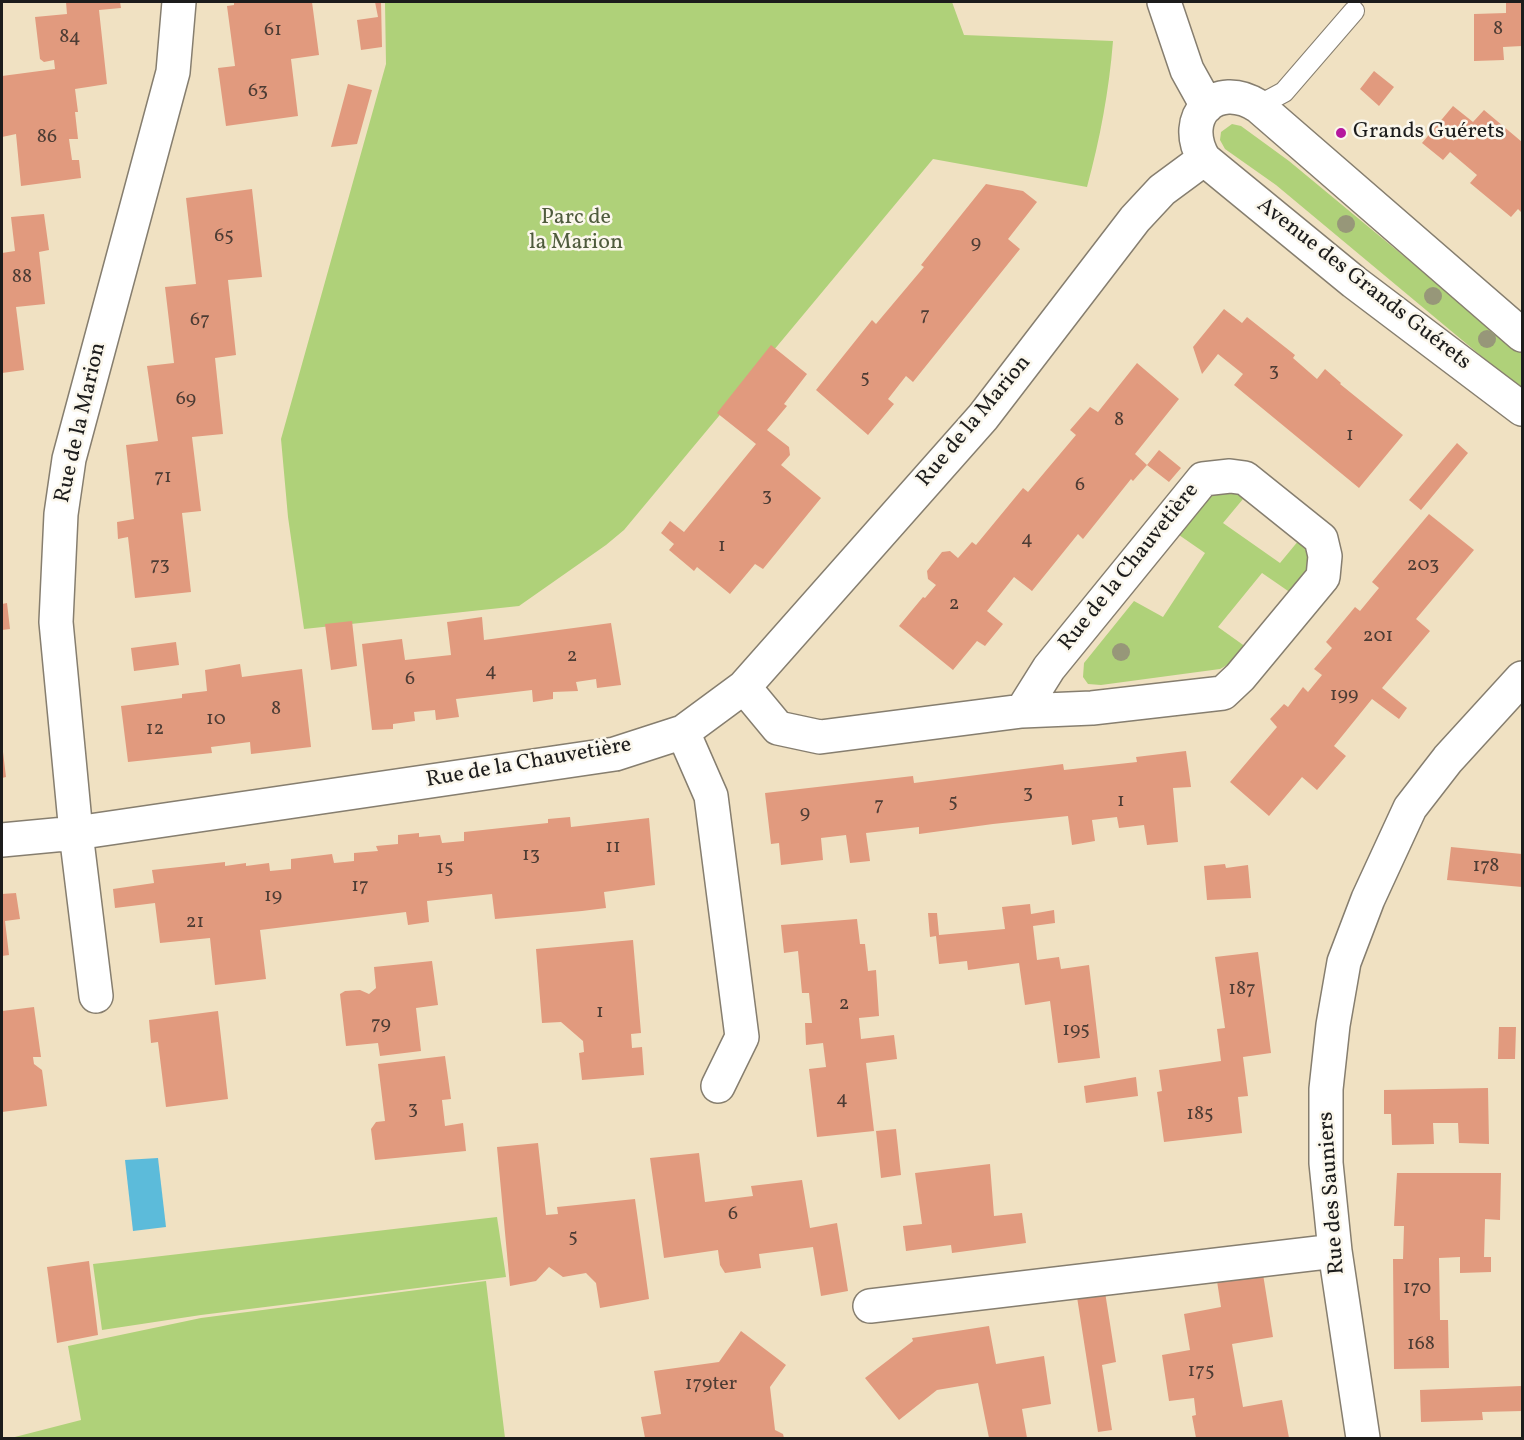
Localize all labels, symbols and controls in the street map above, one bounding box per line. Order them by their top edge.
house number: 8 [1493,18,1503,42]
house number: 61 [264,19,282,43]
house number: 84 [59,26,81,50]
house number: 63 [248,80,268,104]
place label: Grands Guérets [1353,120,1504,146]
house number: 86 [37,126,57,150]
marker: Grands Guérets [1334,126,1348,140]
street label: Avenue des Grands Guérets [1251,193,1475,377]
park label: Parc de la Marion [529,206,623,258]
house number: 65 [214,225,234,249]
house number: 9 [971,232,981,256]
house number: 88 [12,266,32,290]
house number: 7 [920,304,930,328]
house number: 67 [190,309,210,333]
street label: Rue de la Marion [51,340,113,506]
street label: Rue de la Marion [912,351,1038,493]
house number: 3 [1269,360,1279,384]
house number: 5 [860,367,870,391]
house number: 69 [176,388,196,412]
house number: 8 [1114,409,1124,433]
house number: 1 [1346,424,1354,448]
house number: 71 [154,466,172,490]
house number: 6 [1075,474,1085,498]
street label: Rue de la Chauvetière [1054,479,1206,657]
house number: 3 [762,485,772,509]
house number: 4 [1021,528,1033,552]
house number: 1 [718,535,726,559]
house number: 73 [150,554,170,578]
house number: 203 [1407,554,1439,578]
house number: 2 [949,593,959,617]
house number: 201 [1363,625,1393,649]
house number: 2 [567,645,577,669]
house number: 4 [485,660,497,684]
house number: 6 [405,668,415,692]
house number: 199 [1330,684,1358,708]
house number: 8 [271,698,281,722]
house number: 10 [206,708,226,732]
house number: 12 [146,718,164,742]
street label: Rue de la Chauvetière [424,733,634,795]
house number: 3 [1023,782,1033,806]
house number: 1 [1117,790,1125,814]
house number: 5 [948,791,958,815]
house number: 7 [874,794,884,818]
house number: 9 [800,802,810,826]
house number: 11 [605,836,621,860]
house number: 13 [522,844,540,868]
house number: 178 [1472,855,1500,879]
house number: 15 [436,857,454,881]
house number: 17 [351,875,369,899]
house number: 19 [264,885,282,909]
house number: 21 [186,911,204,935]
house number: 187 [1228,978,1256,1002]
house number: 2 [839,993,849,1017]
house number: 1 [596,1001,604,1025]
house number: 79 [371,1013,391,1037]
house number: 195 [1062,1019,1090,1043]
house number: 4 [836,1088,848,1112]
house number: 3 [408,1098,418,1122]
house number: 185 [1186,1103,1214,1127]
street label: Rue des Sauniers [1314,1111,1352,1275]
house number: 6 [728,1203,738,1227]
house number: 5 [568,1226,578,1250]
house number: 170 [1403,1277,1431,1301]
house number: 168 [1407,1333,1435,1357]
house number: 175 [1187,1360,1215,1384]
house number: 179ter [685,1373,737,1397]

